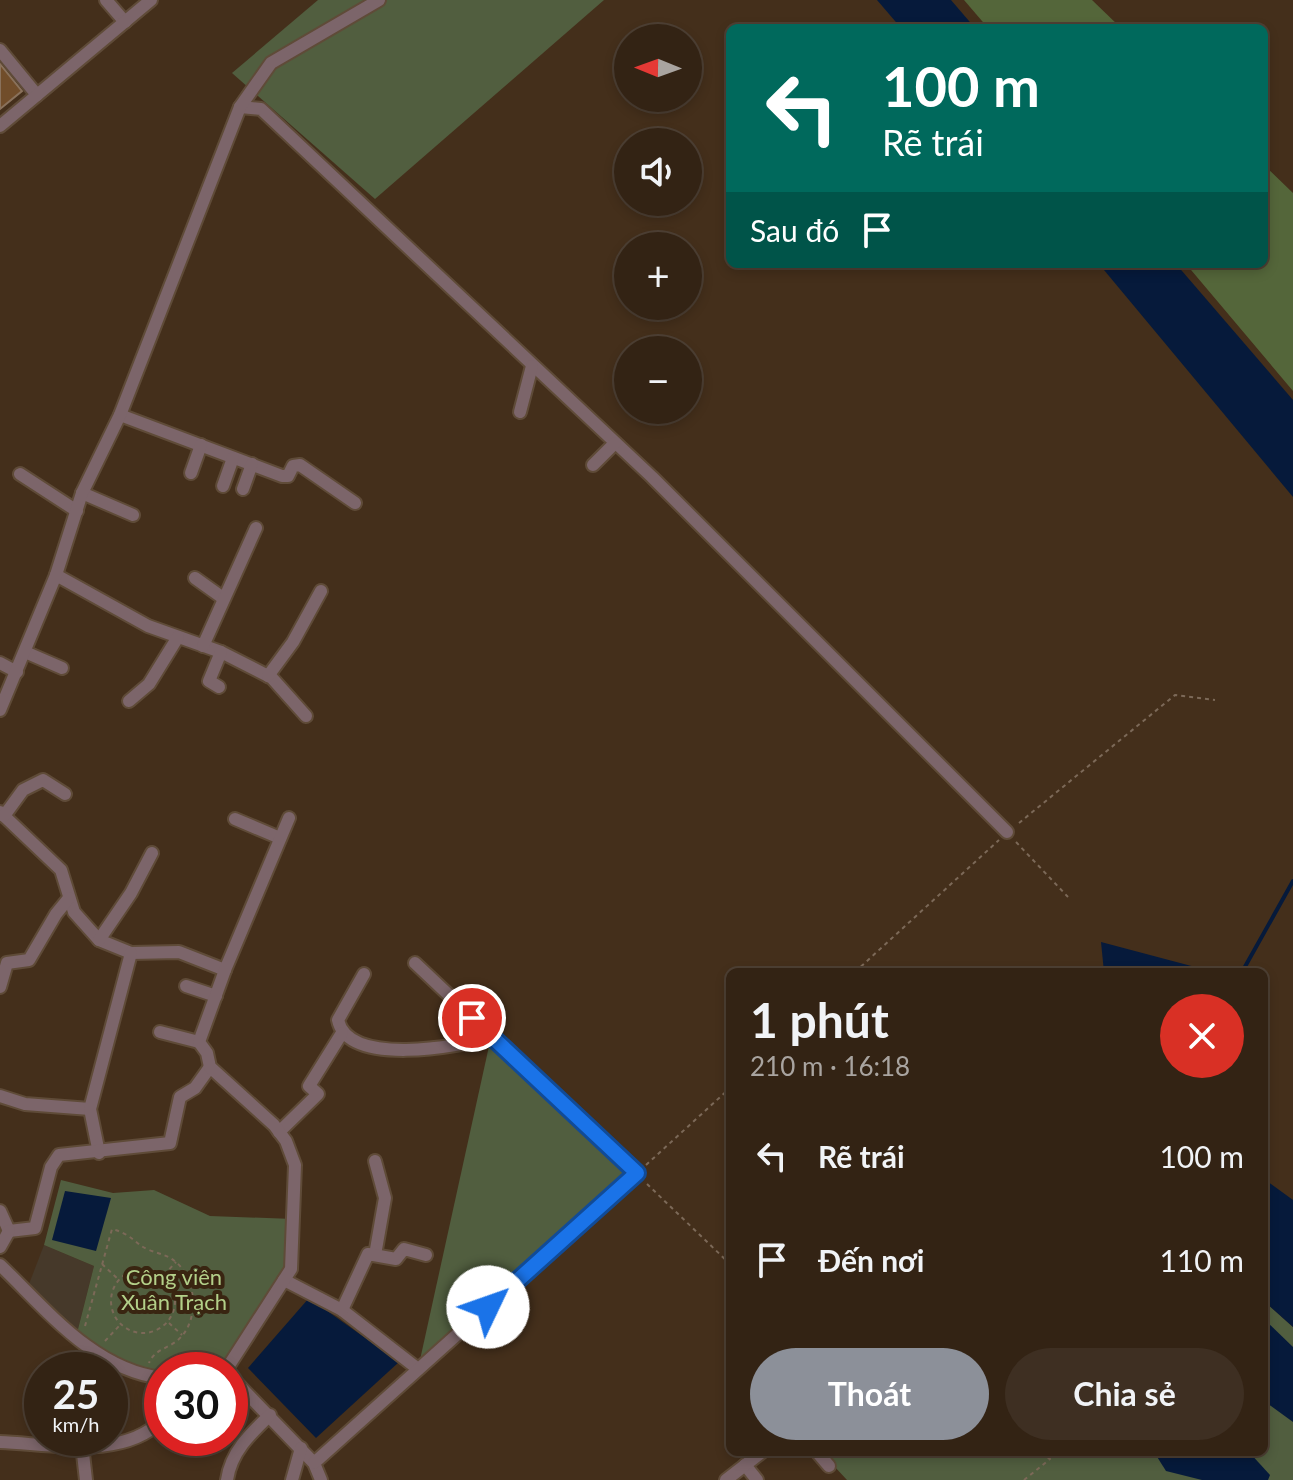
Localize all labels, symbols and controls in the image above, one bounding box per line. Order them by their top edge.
north arrow [614,24,702,112]
map controls [614,24,702,424]
text: 100 m [882,52,1040,119]
icon: left [750,56,854,160]
text: Rẽ trái [882,120,984,164]
button: sound [614,128,702,216]
icon: arrive [855,208,899,252]
text: Sau đó [750,212,839,248]
button: + [614,232,702,320]
button: − [614,336,702,424]
pin [438,984,506,1052]
text: 1 phút [750,991,889,1048]
button: close [1160,994,1244,1078]
icon: arrive [450,996,494,1040]
text: 210 m · 16:18 [750,1050,910,1082]
icon: left [750,1134,794,1178]
text: Rẽ trái [818,1138,905,1174]
text: 100 m [1159,1138,1244,1174]
icon: arrive [750,1238,794,1282]
text: Đến nơi [818,1242,924,1278]
text: 110 m [1159,1242,1244,1278]
park label: Công viên Xuân Trạch [121,1263,227,1315]
position arrow [446,1265,530,1349]
button: Thoát [750,1348,989,1440]
button: Chia sẻ [1005,1348,1244,1440]
speed limit sign: 30 [144,1352,248,1456]
text: 25 [53,1370,99,1418]
text: km/h [53,1412,99,1436]

